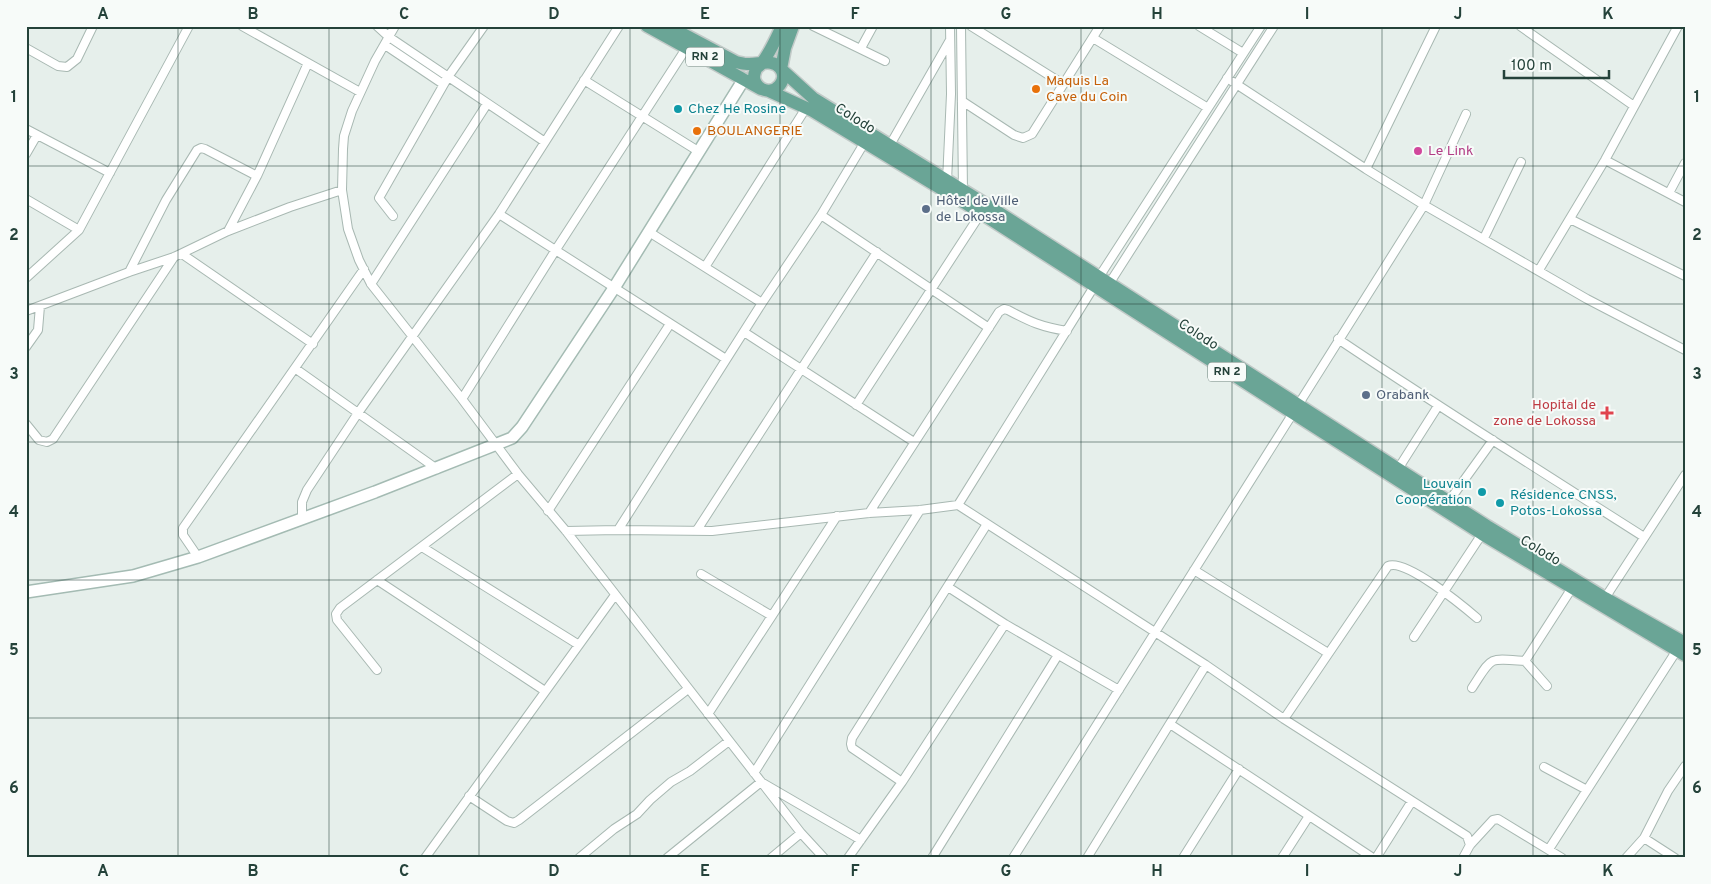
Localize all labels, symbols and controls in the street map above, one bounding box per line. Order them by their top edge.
text: A [97,5,109,25]
text: B [247,5,259,25]
text: C [399,5,409,25]
text: D [548,5,560,25]
text: E [700,5,710,25]
text: F [850,5,860,25]
text: G [1001,5,1011,25]
text: H [1151,5,1163,25]
text: I [1305,5,1309,25]
text: J [1454,5,1462,25]
text: K [1602,5,1614,25]
road number: RN 2 [686,48,724,66]
scale bar [1504,48,1608,80]
text: 100 m [1511,57,1552,76]
place label: Maquis La Cave du Coin [1046,73,1128,106]
marker: Maquis La Cave du Coin [1030,83,1042,95]
text: 1 [11,88,17,108]
text: 1 [1694,88,1700,108]
street label: Colodo [832,100,878,138]
place label: Chez He Rosine [688,101,786,118]
marker: Chez He Rosine [672,103,684,115]
place label: BOULANGERIE [707,123,803,140]
marker: BOULANGERIE [691,125,703,137]
place label: Le Link [1428,143,1473,160]
marker: Le Link [1412,145,1424,157]
place label: Hôtel de Ville de Lokossa [936,193,1019,226]
marker: Hôtel de Ville de Lokossa [920,203,932,215]
text: 2 [9,226,19,246]
text: 2 [1692,226,1702,246]
street label: Colodo [1175,316,1221,354]
road number: RN 2 [1208,362,1246,382]
text: 3 [9,365,19,385]
text: 3 [1692,365,1702,385]
place label: Orabank [1376,387,1430,404]
marker: Orabank [1360,389,1372,401]
place label: Hopital de zone de Lokossa [1493,397,1596,430]
marker: Hopital de zone de Lokossa [1600,406,1614,420]
place label: Louvain Coopération [1395,476,1472,509]
marker: Louvain Coopération [1476,486,1488,498]
place label: Résidence CNSS, Potos-Lokossa [1510,487,1617,520]
marker: Résidence CNSS, Potos-Lokossa [1494,497,1506,509]
text: 4 [9,503,19,523]
text: 4 [1692,503,1702,523]
street label: Colodo [1517,532,1564,570]
text: 5 [9,641,19,661]
text: 5 [1692,641,1702,661]
text: 6 [9,779,19,799]
text: 6 [1692,779,1702,799]
text: A [97,862,109,882]
text: B [247,862,259,882]
text: C [399,862,409,882]
text: D [548,862,560,882]
text: E [700,862,710,882]
text: F [850,862,860,882]
text: G [1001,862,1011,882]
text: H [1151,862,1163,882]
text: I [1305,862,1309,882]
text: J [1454,862,1462,882]
text: K [1602,862,1614,882]

